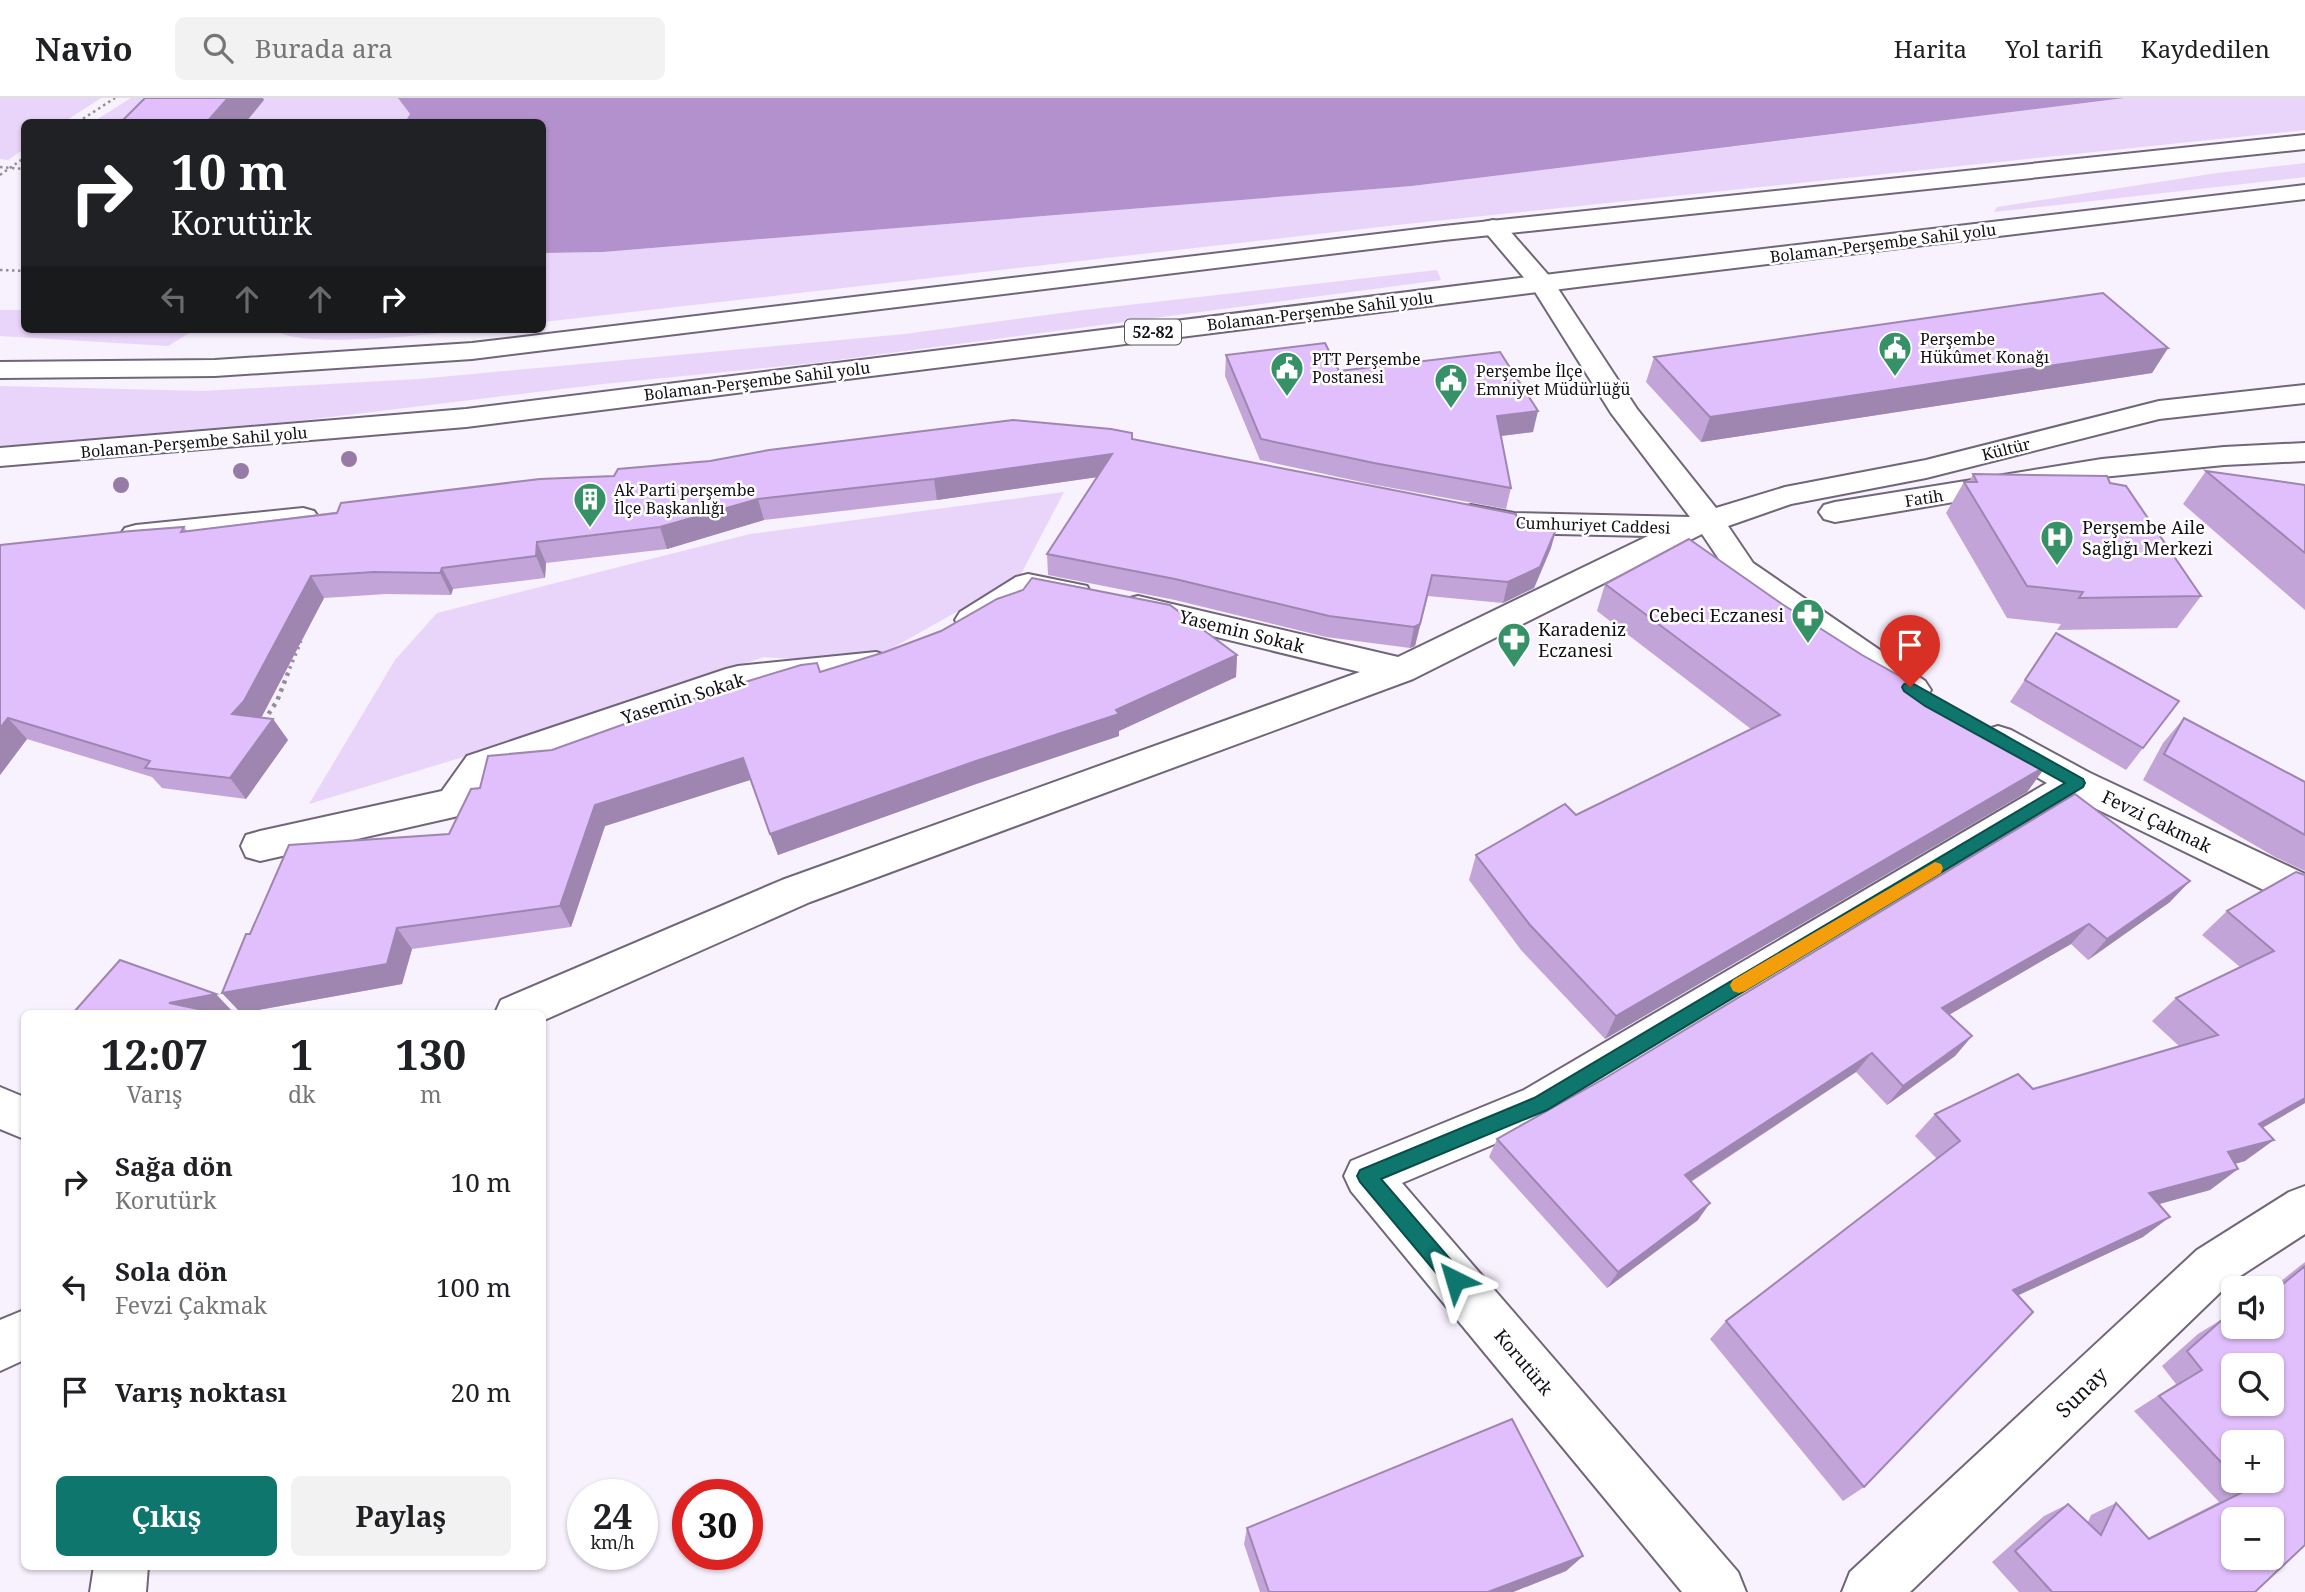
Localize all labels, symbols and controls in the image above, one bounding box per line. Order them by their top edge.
search box [175,17,665,80]
text: Navio [35,26,133,71]
icon: search [199,29,237,67]
text: Burada ara [255,30,393,66]
text: Harita [1894,32,1967,65]
text: Yol tarifi [2005,32,2103,65]
text: Kaydedilen [2141,32,2270,65]
text: 10 m [171,138,287,204]
icon: right [56,147,147,238]
text: Korutürk [171,201,312,244]
street label: Bolaman-Perşembe Sahil yolu [1769,218,1997,268]
icon: left [155,280,193,318]
icon: ahead [228,280,266,318]
icon: ahead [301,280,339,318]
icon: right [374,280,412,318]
street label: Bolaman-Perşembe Sahil yolu [1206,286,1434,336]
road number: 52-82 [1125,320,1181,344]
place label: Perşembe Hükûmet Konağı [1920,328,2049,368]
public building icon: Perşembe Hükûmet Konağı [1876,329,1914,378]
place label: PTT Perşembe Postanesi [1312,348,1420,388]
public building icon: PTT Perşembe Postanesi [1268,349,1306,398]
street label: Bolaman-Perşembe Sahil yolu [643,356,871,406]
place label: Perşembe İlçe Emniyet Müdürlüğü [1476,360,1631,400]
public building icon: Perşembe İlçe Emniyet Müdürlüğü [1432,361,1470,410]
street label: Bolaman-Perşembe Sahil yolu [80,421,308,463]
street label: Kültür [1979,432,2033,466]
place label: Ak Parti perşembe İlçe Başkanlığı [614,479,755,519]
building icon: Ak Parti perşembe İlçe Başkanlığı [571,480,609,529]
street label: Fatih [1903,484,1945,512]
street label: Cumhuriyet Caddesi [1515,511,1671,539]
place label: Perşembe Aile Sağlığı Merkezi [2082,515,2213,560]
hospital icon: Perşembe Aile Sağlığı Merkezi [2038,518,2076,567]
pharmacy icon: Cebeci Eczanesi [1789,596,1827,645]
place label: Cebeci Eczanesi [1649,603,1784,627]
street label: Yasemin Sokak [1176,604,1308,658]
pin [1880,615,1940,687]
place label: Karadeniz Eczanesi [1538,617,1626,662]
pharmacy icon: Karadeniz Eczanesi [1495,620,1533,669]
icon: arrive [1891,626,1929,664]
street label: Yasemin Sokak [617,667,748,730]
street label: Fevzi Çakmak [2098,784,2216,858]
text: 12:07 [101,1025,208,1082]
text: 1 [290,1025,314,1082]
text: 130 [395,1025,466,1082]
text: Varış [127,1078,182,1110]
text: dk [288,1078,316,1110]
text: m [420,1078,442,1110]
text: Sağa dön [115,1148,233,1184]
icon: right [56,1163,94,1201]
text: 10 m [451,1164,511,1200]
text: Korutürk [115,1184,216,1216]
position arrow [1418,1243,1492,1317]
text: Sola dön [115,1253,228,1289]
icon: left [56,1268,94,1306]
text: 100 m [436,1269,511,1305]
map controls [2221,1276,2284,1570]
button: sound [2221,1276,2284,1339]
text: Fevzi Çakmak [115,1289,267,1321]
street label: Korutürk [1489,1324,1559,1400]
button: search [2221,1353,2284,1416]
street label: Sunay [2049,1360,2113,1423]
icon: arrive [56,1373,94,1411]
text: Varış noktası [115,1374,287,1410]
text: 20 m [451,1374,511,1410]
button: + [2221,1430,2284,1493]
button: Çıkış [56,1476,277,1556]
button: Paylaş [291,1476,511,1556]
speed limit sign: 30 [672,1479,763,1570]
text: 24 [593,1492,632,1539]
button: − [2221,1507,2284,1570]
text: km/h [590,1530,635,1554]

